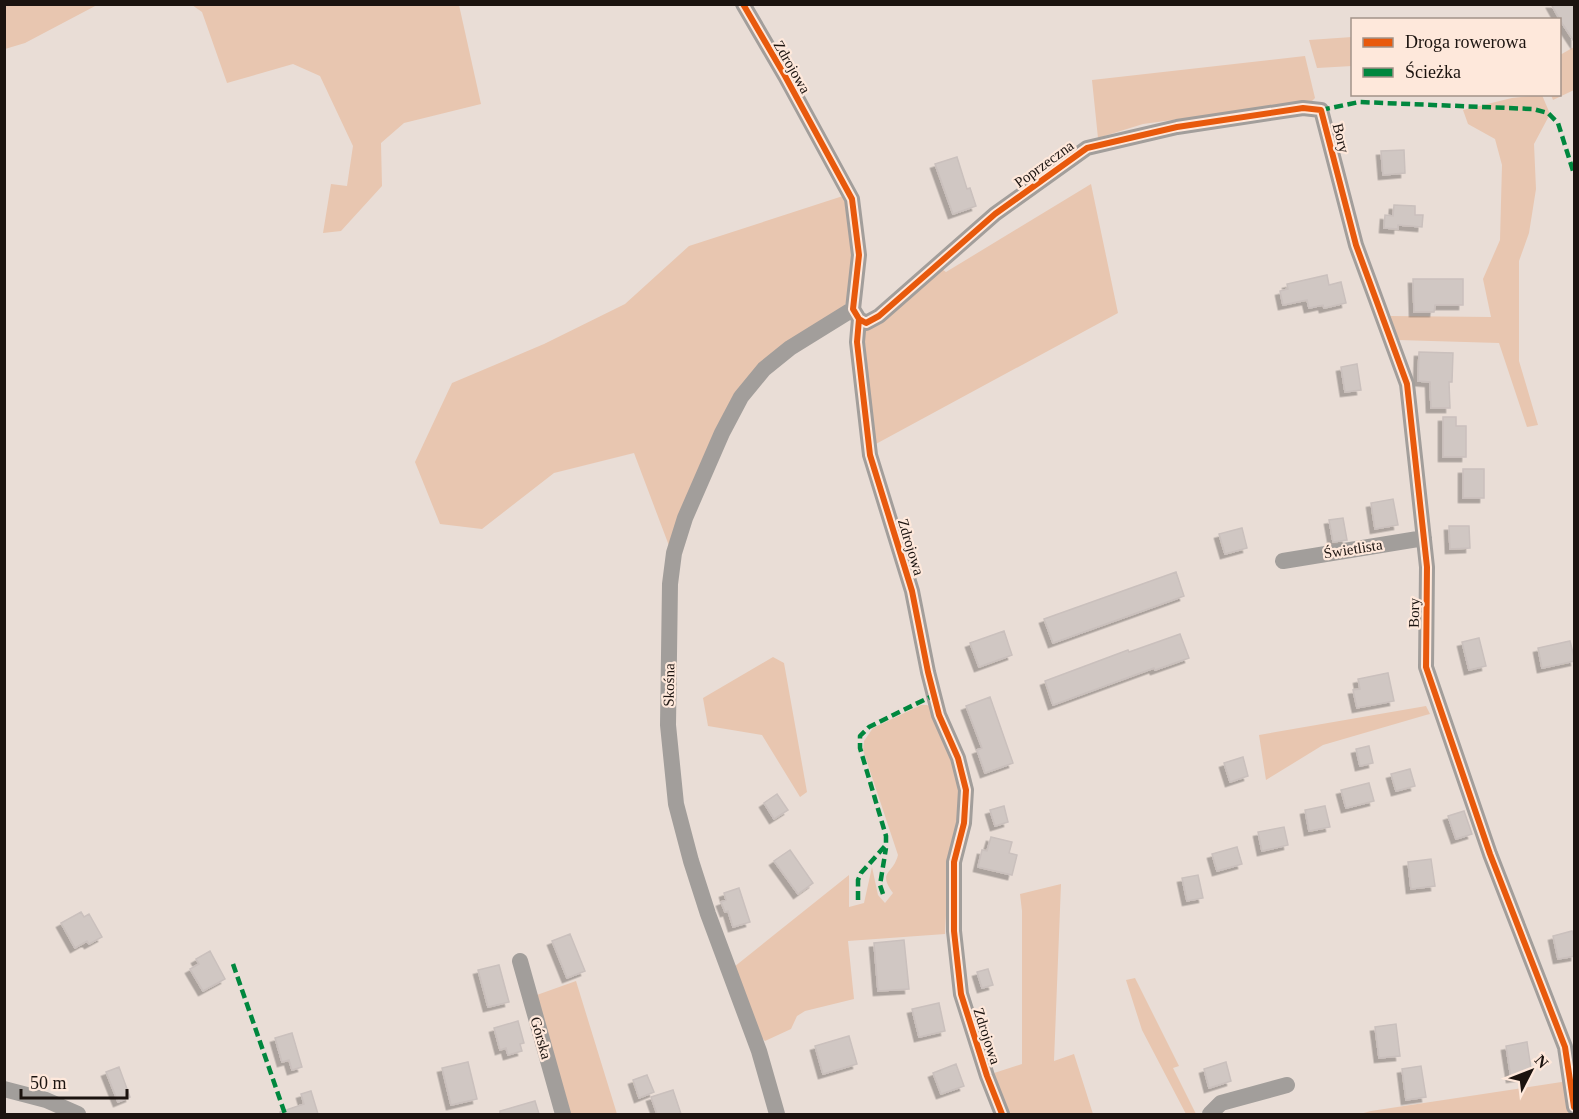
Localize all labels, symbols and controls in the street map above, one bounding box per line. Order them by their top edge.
legend [1351,18,1561,96]
text: Droga rowerowa [1405,32,1526,52]
street label: Zdrojowa [770,38,814,97]
text: Ścieżka [1405,61,1461,82]
street label: Bory [1330,122,1353,155]
street label: Poprzeczna [1011,137,1077,191]
street label: Zdrojowa [895,517,927,578]
street label: Świetlista [1323,536,1384,562]
street label: Bory [1406,597,1422,628]
street label: Skośna [661,663,677,707]
street label: Zdrojowa [970,1006,1004,1067]
street label: Górska [527,1015,555,1061]
north arrow [1501,1041,1561,1101]
text: N [1532,1051,1552,1072]
scale bar [21,1062,128,1100]
text: 50 m [30,1073,67,1093]

